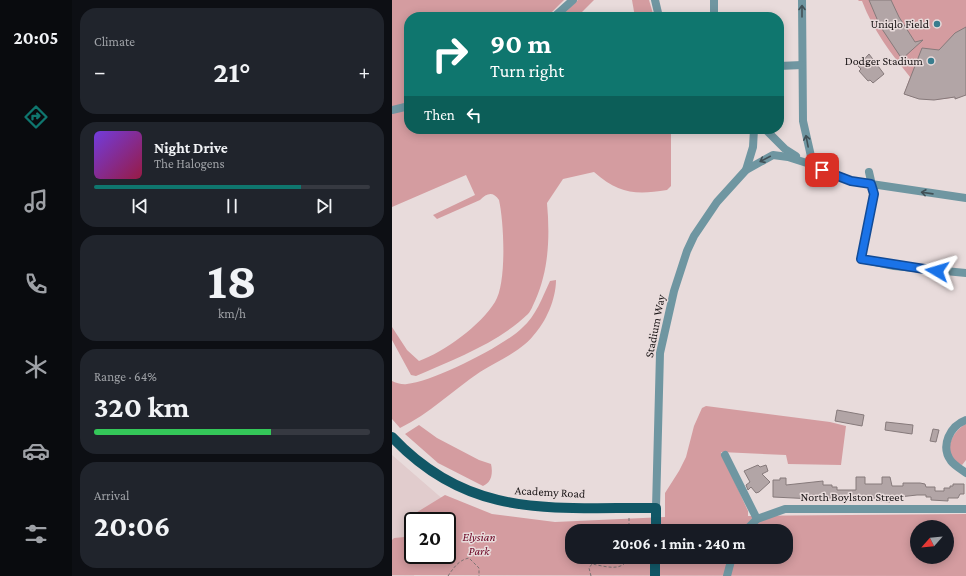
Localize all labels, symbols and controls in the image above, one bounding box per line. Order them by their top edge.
one-way arrow [798,5,806,18]
place label: Uniqlo Field [870,17,930,31]
marker: Uniqlo Field [932,19,942,29]
text: 20:05 [14,28,58,48]
icon: right [424,28,476,80]
text: 90 m [490,28,551,59]
text: Climate [94,34,135,49]
place label: Dodger Stadium [845,54,923,68]
text: 21° [213,55,251,88]
marker: Dodger Stadium [926,56,936,66]
text: − [94,59,106,84]
text: + [358,59,370,84]
text: Turn right [490,61,564,81]
icon: directions [22,103,50,131]
icon: left [463,104,485,126]
text: Then [424,107,455,123]
one-way arrow [802,135,810,148]
text: Night Drive [154,140,228,156]
pin [805,153,839,187]
text: The Halogens [154,156,225,171]
one-way arrow [759,156,771,163]
icon: arrive [811,159,833,181]
icon: music [22,187,50,215]
one-way arrow [921,189,934,197]
icon: previous [129,195,151,217]
icon: pause [221,195,243,217]
icon: next [313,195,335,217]
position arrow [916,250,958,292]
text: 18 [207,251,257,309]
icon: phone [22,270,50,298]
street label: Stadium Way [642,293,668,359]
text: km/h [218,306,246,321]
icon: climate [22,353,50,381]
text: Range · 64% [94,369,157,384]
text: 320 km [94,390,189,423]
icon: car [22,437,50,465]
street label: Academy Road [514,483,586,501]
text: Arrival [94,488,129,503]
street label: North Boylston Street [800,490,905,504]
text: 20:06 [94,509,170,542]
speed limit sign: 20 [404,512,456,564]
icon: filters [22,520,50,548]
north arrow [910,520,954,564]
map controls [910,520,954,564]
park label: Elysian Park [462,530,496,558]
text: 20:06 · 1 min · 240 m [612,536,746,552]

